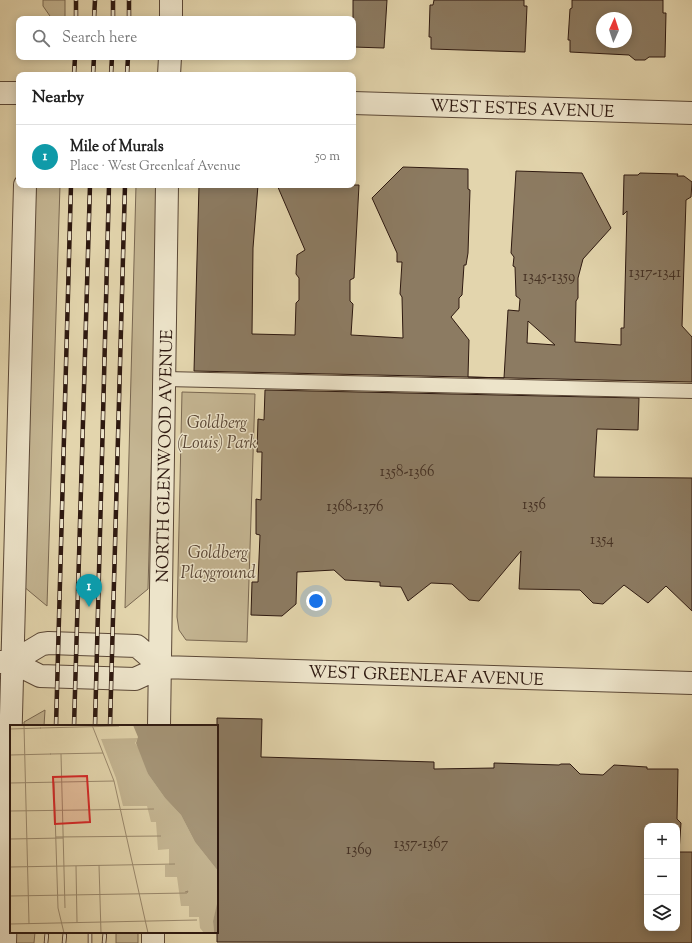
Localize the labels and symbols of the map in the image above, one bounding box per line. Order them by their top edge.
north arrow [596,12,632,48]
street label: WEST ESTES AVENUE [429,95,614,125]
house number: 1317-1341 [629,263,681,284]
house number: 1345-1359 [523,267,575,288]
street label: NORTH GLENWOOD AVENUE [152,329,180,583]
park label: Goldberg (Louis) Park [177,412,257,456]
house number: 1358-1366 [380,462,434,483]
house number: 1356 [522,495,546,516]
house number: 1368-1376 [326,497,384,518]
house number: 1354 [590,530,614,551]
park label: Goldberg Playground [180,542,256,586]
pin: 1 [76,574,102,607]
your location [306,591,326,611]
street label: WEST GREENLEAF AVENUE [308,661,544,693]
inset map [10,725,218,933]
house number: 1357-1367 [394,834,449,855]
house number: 1369 [346,840,372,861]

